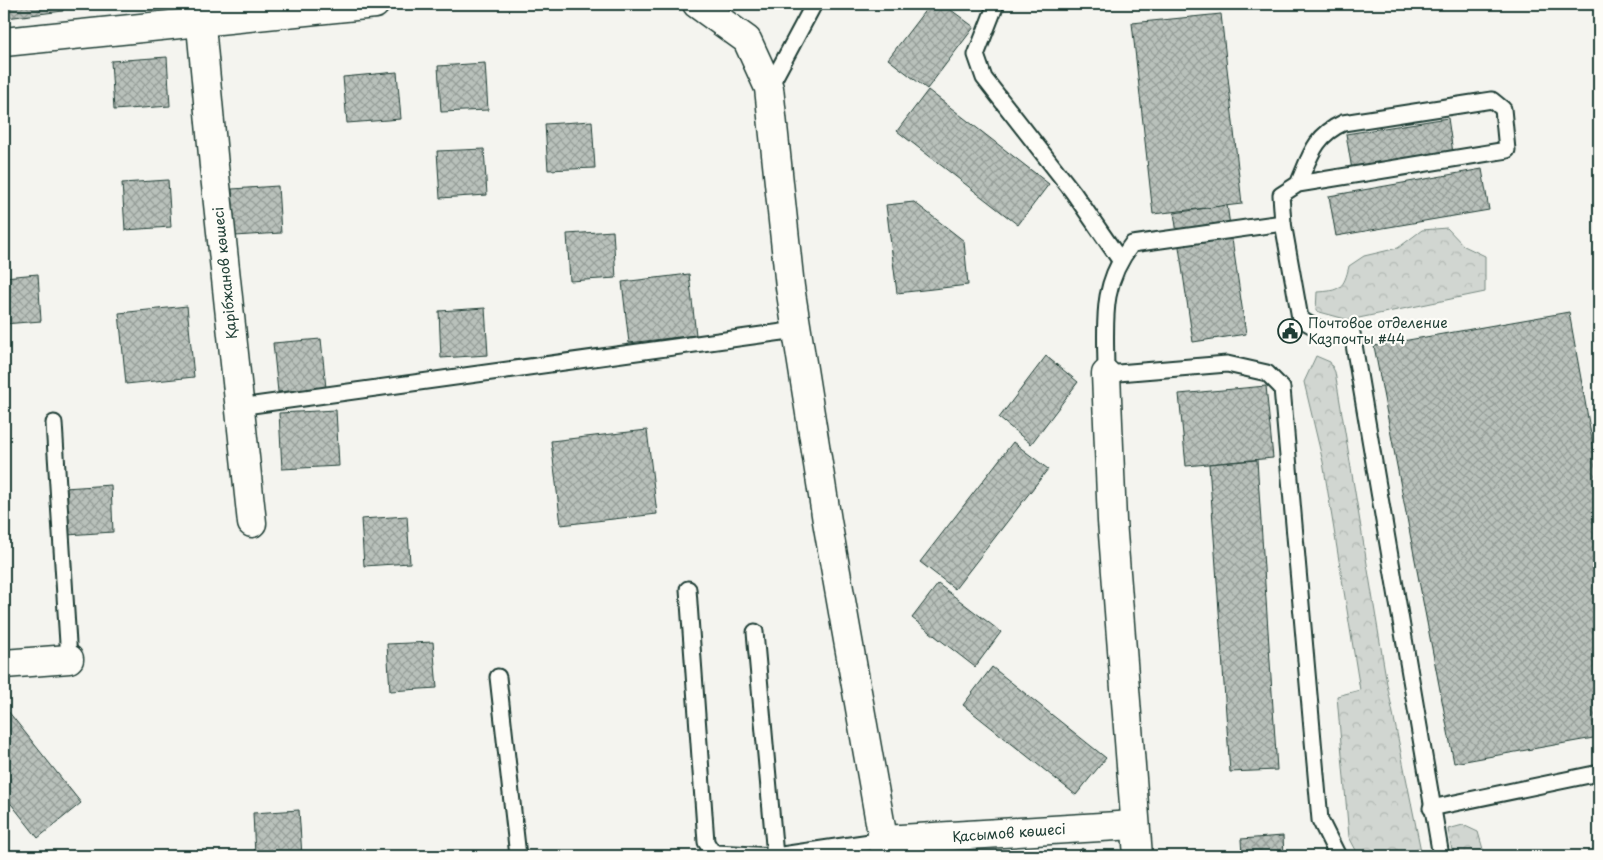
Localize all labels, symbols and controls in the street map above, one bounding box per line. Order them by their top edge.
street label: Қарібжанов көшесі [207,206,242,340]
place label: Почтовое отделение Казпочты #44 [1308,312,1448,349]
public building icon: Почтовое отделение Казпочты #44 [1277,318,1303,344]
street label: Қасымов көшесі [952,818,1066,847]

